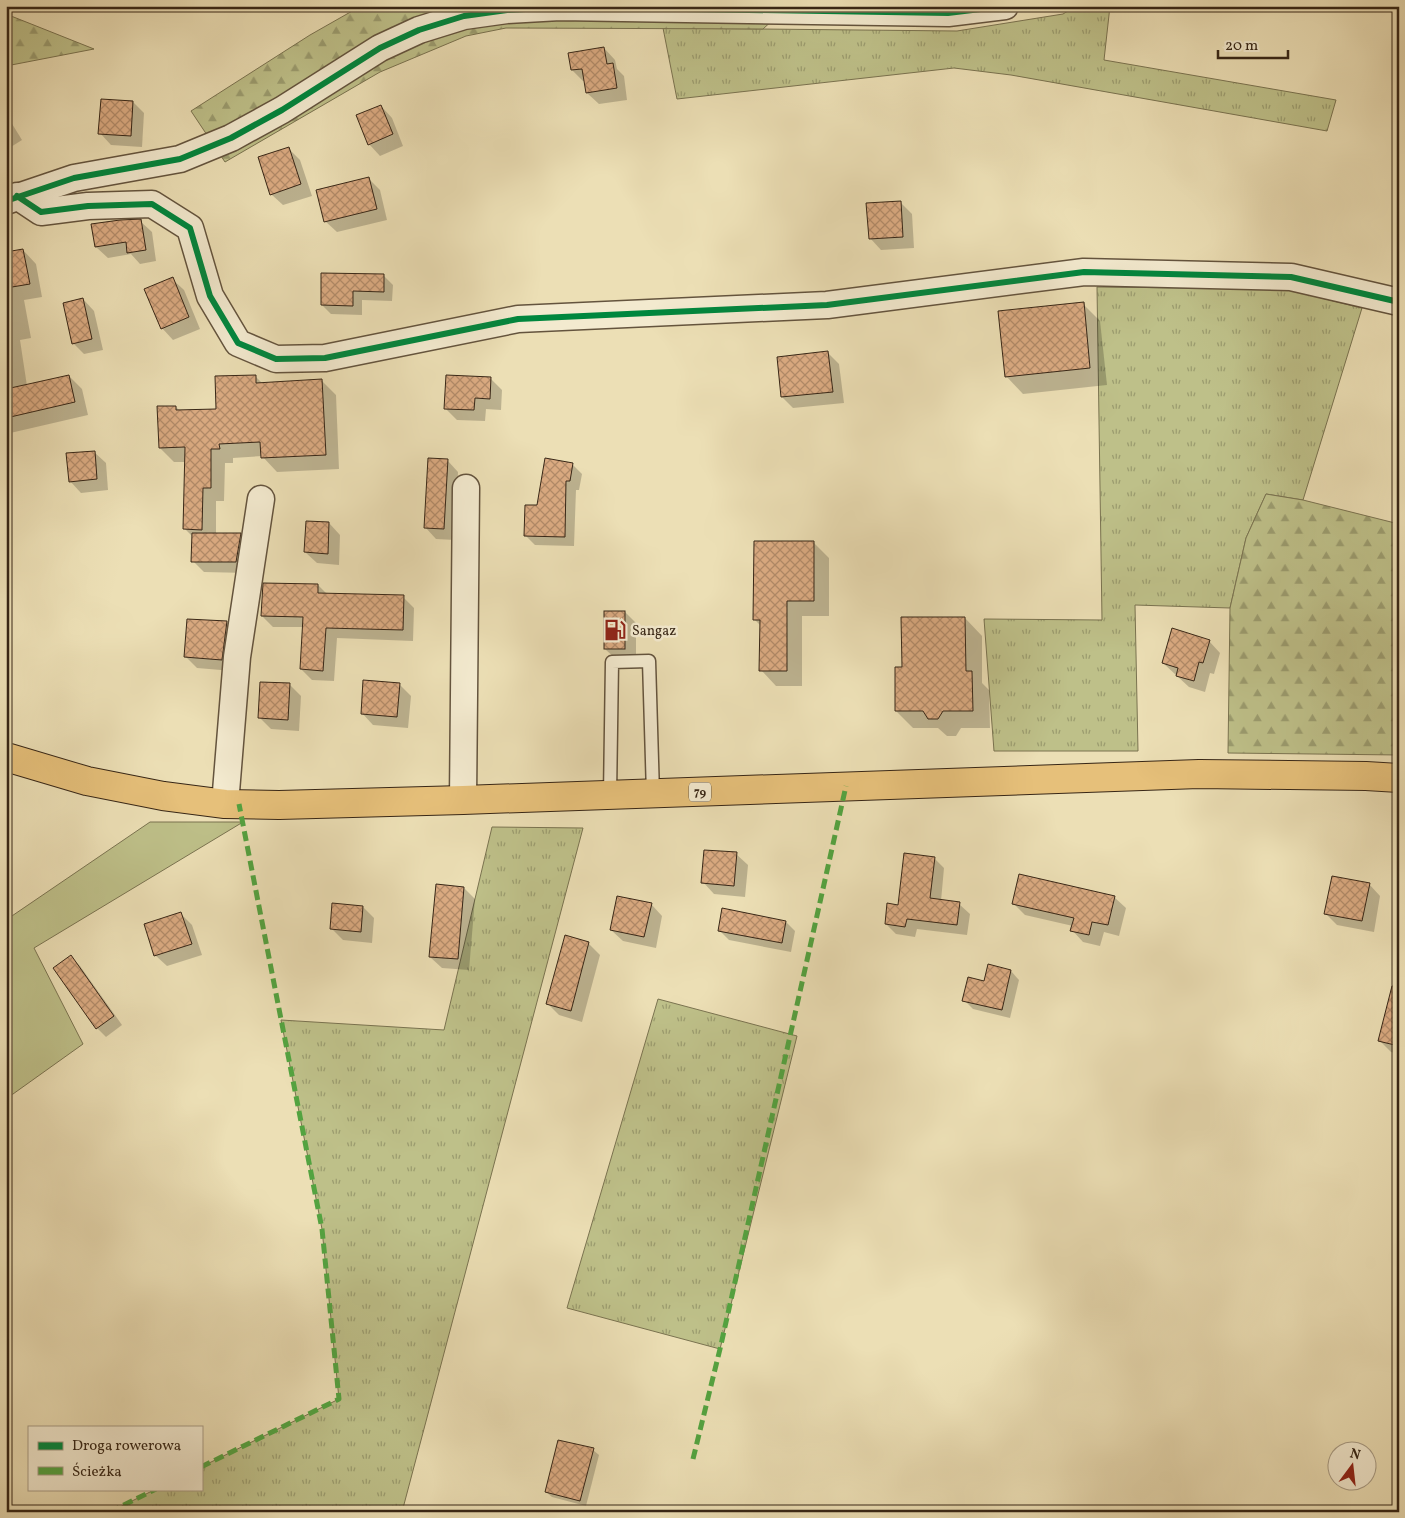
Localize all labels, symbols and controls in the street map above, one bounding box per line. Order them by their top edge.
scale bar [1218,28,1288,60]
text: 20 m [1225,36,1258,57]
fuel station icon: Sangaz [602,617,628,643]
place label: Sangaz [632,622,676,641]
road number: 79 [689,782,711,802]
legend [28,1426,202,1490]
text: Droga rowerowa [72,1436,181,1457]
north arrow [1328,1440,1378,1490]
text: N [1348,1444,1362,1465]
text: Ścieżka [72,1462,122,1483]

